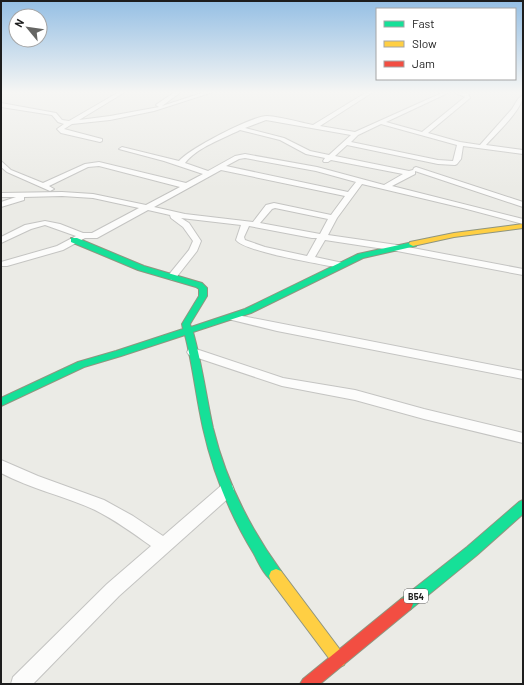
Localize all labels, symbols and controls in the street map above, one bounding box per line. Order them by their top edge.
north arrow [8,8,48,48]
legend [376,8,516,80]
text: Fast [412,16,435,30]
text: N [11,17,26,29]
text: Slow [412,36,437,50]
text: Jam [412,56,435,70]
road number: B54 [404,589,428,603]

